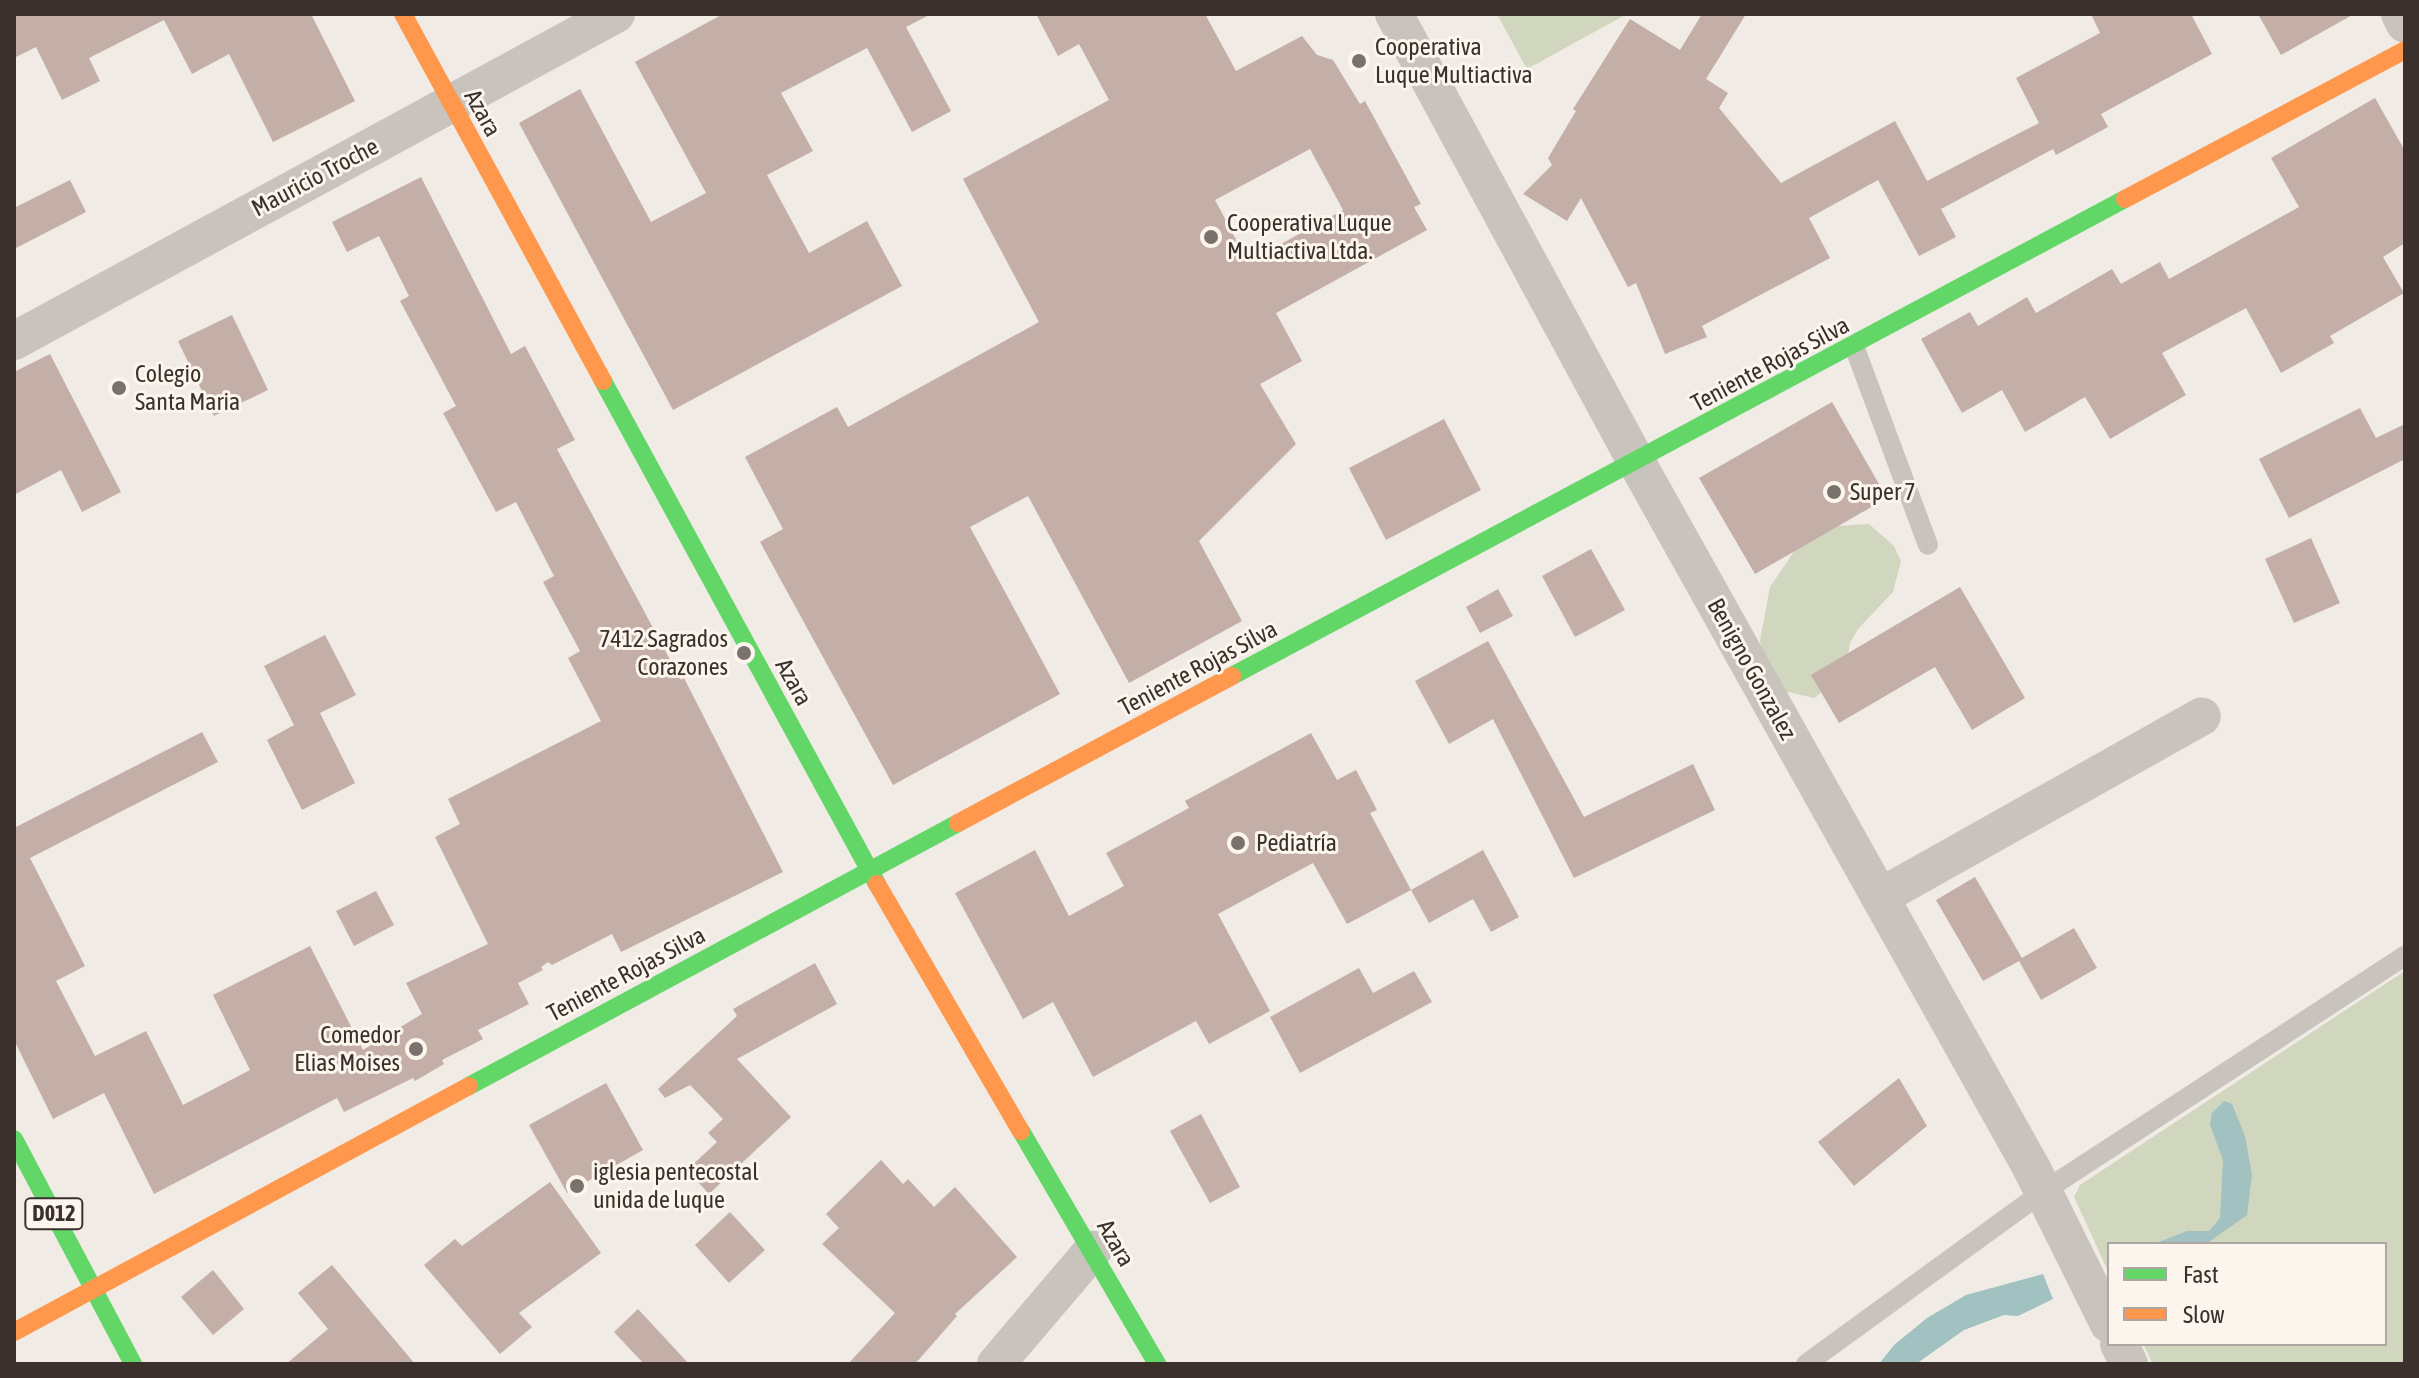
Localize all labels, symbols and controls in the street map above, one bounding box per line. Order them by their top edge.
place label: Cooperativa Luque Multiactiva [1375,33,1533,89]
marker: Cooperativa Luque Multiactiva [1350,52,1368,70]
street label: Azara [458,84,508,142]
street label: Mauricio Troche [247,132,383,222]
place label: Cooperativa Luque Multiactiva Ltda. [1227,209,1392,265]
marker: Cooperativa Luque Multiactiva Ltda. [1202,228,1220,246]
street label: Teniente Rojas Silva [1686,310,1854,418]
place label: Colegio Santa Maria [135,360,240,416]
marker: Colegio Santa Maria [110,379,128,397]
place label: Super 7 [1850,478,1916,506]
marker: Super 7 [1825,483,1843,501]
street label: Benigno Gonzalez [1701,593,1803,745]
street label: Teniente Rojas Silva [1114,614,1282,722]
place label: 7412 Sagrados Corazones [599,625,728,681]
marker: 7412 Sagrados Corazones [735,644,753,662]
street label: Azara [769,653,819,711]
place label: Pediatría [1256,829,1337,857]
marker: Pediatría [1227,832,1249,854]
street label: Teniente Rojas Silva [542,920,710,1028]
place label: Comedor Elias Moises [294,1021,400,1077]
marker: Comedor Elias Moises [407,1040,425,1058]
place label: iglesia pentecostal unida de luque [593,1158,759,1214]
marker: iglesia pentecostal unida de luque [568,1177,586,1195]
road number: D012 [24,1196,84,1232]
street label: Azara [1091,1214,1141,1272]
legend [2107,1242,2387,1346]
text: Fast [2183,1261,2219,1288]
text: Slow [2183,1301,2225,1328]

